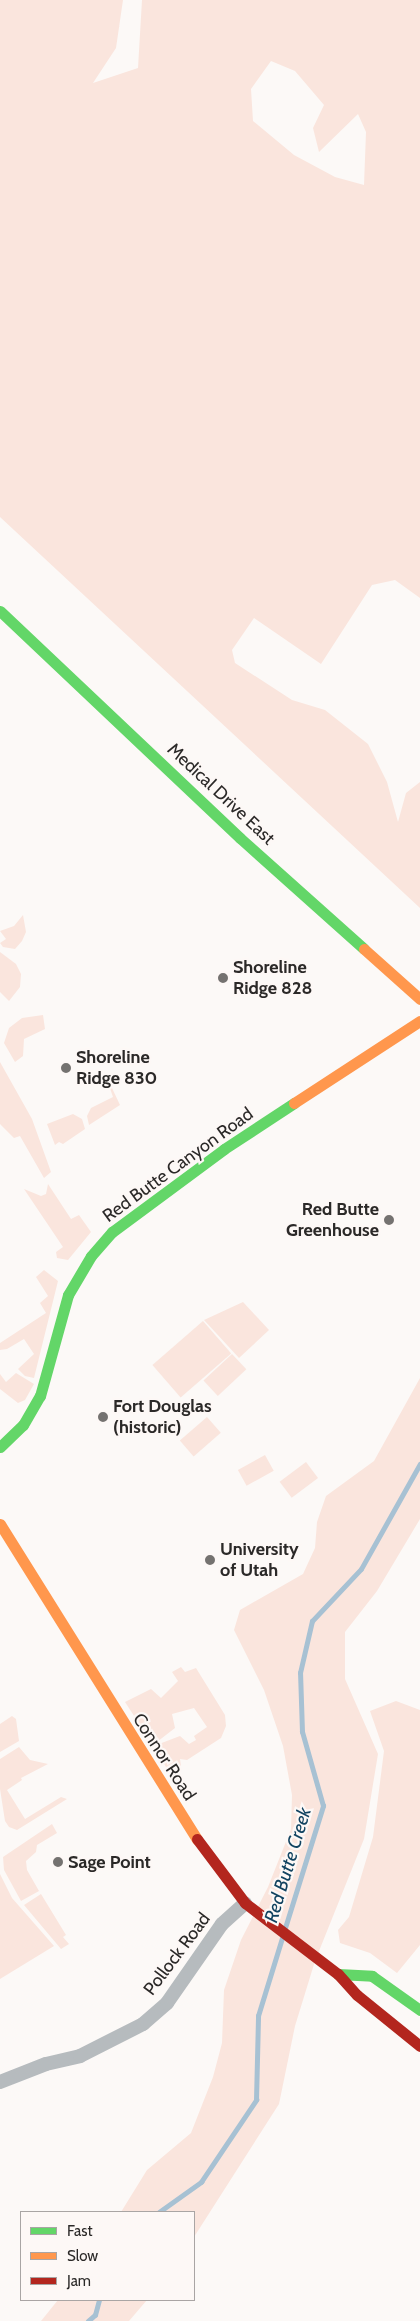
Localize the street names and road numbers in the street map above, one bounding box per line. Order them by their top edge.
street label: Medical Drive East [163,739,279,849]
street label: Red Butte Canyon Road [99,1103,257,1227]
street label: Connor Road [128,1709,200,1805]
street label: Pollock Road [139,1909,215,1999]

